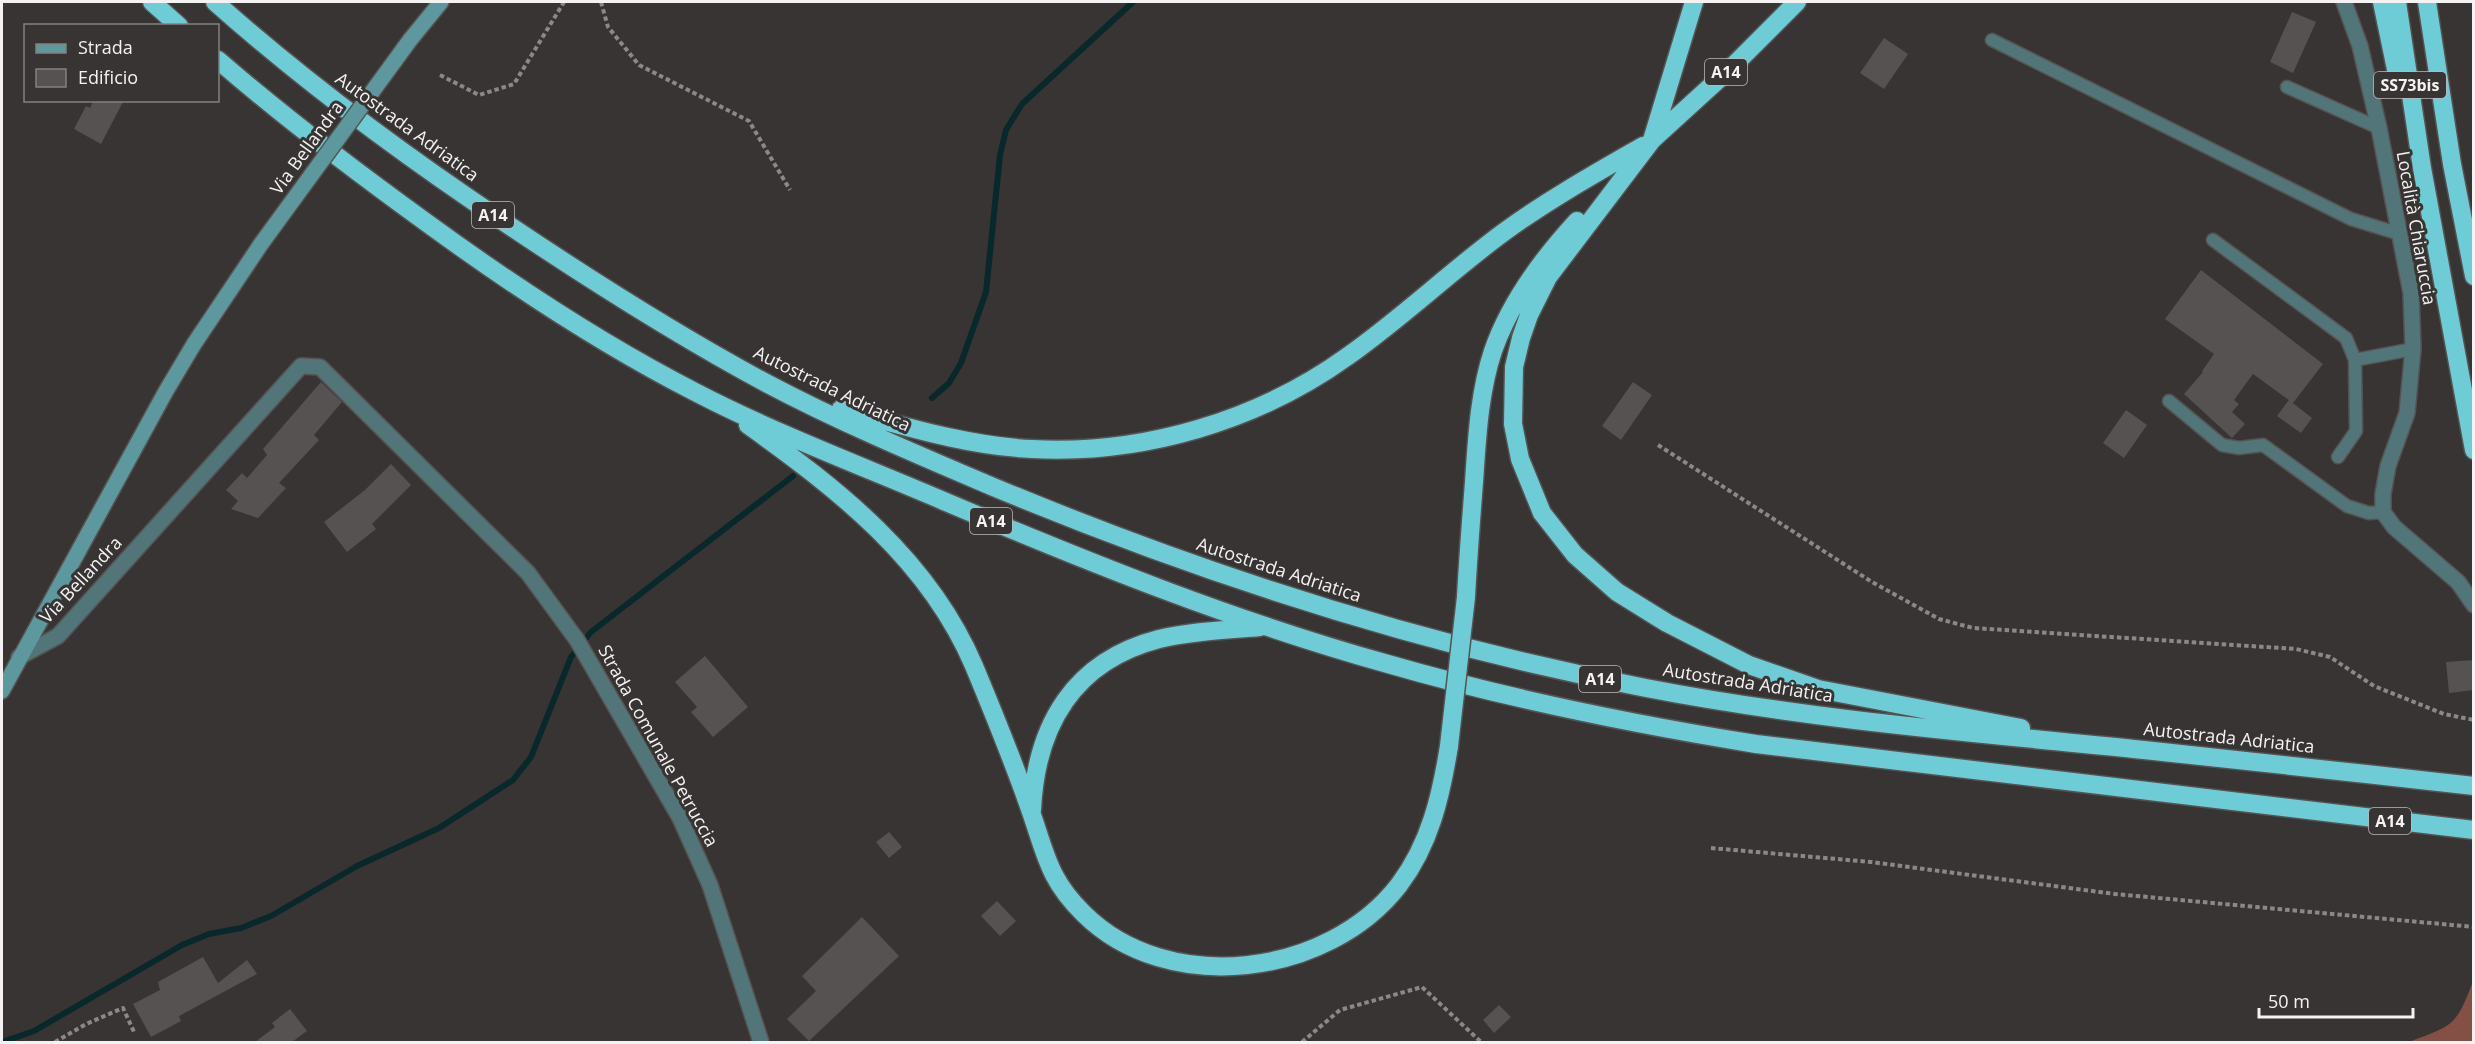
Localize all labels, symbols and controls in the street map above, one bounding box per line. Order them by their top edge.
legend [24,24,219,102]
text: Strada [78,35,133,59]
road number: A14 [1705,59,1747,85]
text: Edificio [78,65,138,89]
street label: Autostrada Adriatica [331,66,484,186]
road number: SS73bis [2374,72,2446,98]
street label: Via Bellandra [264,96,348,199]
street label: Località Chiaruccia [2392,149,2442,307]
road number: A14 [472,202,514,228]
street label: Autostrada Adriatica [750,340,915,436]
road number: A14 [970,508,1012,534]
street label: Via Bellandra [34,531,127,628]
street label: Autostrada Adriatica [1194,531,1365,607]
street label: Strada Comunale Petruccia [593,640,724,851]
street label: Autostrada Adriatica [1662,657,1835,707]
road number: A14 [1579,666,1621,692]
street label: Autostrada Adriatica [2143,716,2316,758]
road number: A14 [2369,808,2411,834]
scale bar [2259,981,2414,1019]
text: 50 m [2268,989,2310,1013]

